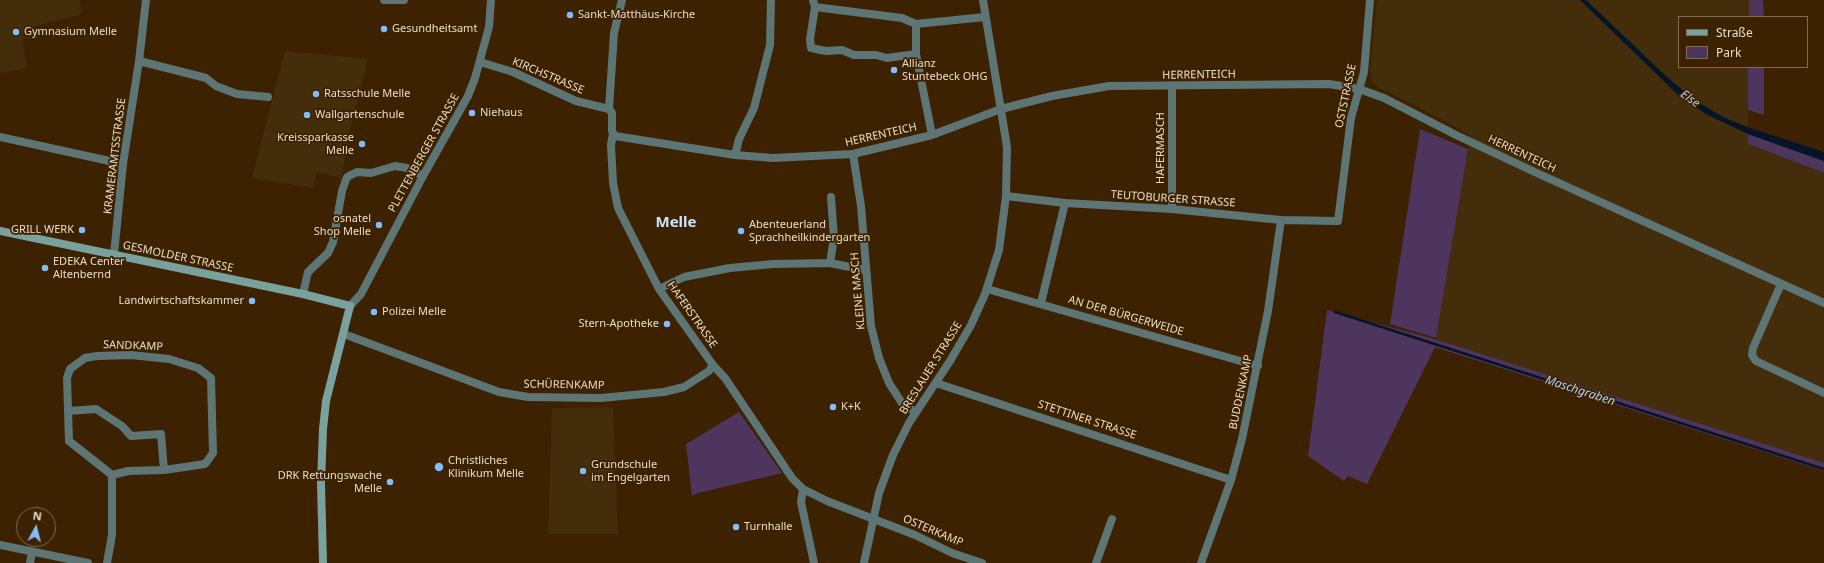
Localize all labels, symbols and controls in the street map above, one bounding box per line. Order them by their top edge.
place label: Sankt-Matthäus-Kirche [578,8,695,22]
marker: Sankt-Matthäus-Kirche [565,10,575,20]
legend [1678,16,1808,68]
place label: Gesundheitsamt [392,22,477,36]
marker: Gesundheitsamt [379,24,389,34]
text: Straße [1716,24,1753,41]
place label: Gymnasium Melle [24,25,117,39]
marker: Gymnasium Melle [11,27,21,37]
text: Park [1716,44,1741,61]
street label: KIRCHSTRASSE [510,55,586,97]
place label: Allianz Stuntebeck OHG [902,57,988,83]
street label: OSTSTRASSE [1333,63,1359,129]
marker: Allianz Stuntebeck OHG [889,65,899,75]
street label: HERRENTEICH [1162,68,1236,82]
place label: Ratsschule Melle [324,87,410,101]
water label: Else [1678,87,1702,111]
marker: Ratsschule Melle [311,89,321,99]
street label: PLETTENBERGER STRASSE [386,91,462,215]
street label: KRAMERAMTSSTRASSE [101,97,129,215]
place label: Niehaus [480,106,522,120]
place label: Wallgartenschule [315,108,404,122]
marker: Niehaus [467,108,477,118]
marker: Wallgartenschule [302,110,312,120]
street label: HAFERMASCH [1154,112,1168,184]
street label: HERRENTEICH [844,120,918,150]
place label: Kreissparkasse Melle [277,131,354,157]
street label: HERRENTEICH [1486,132,1558,176]
marker: Kreissparkasse Melle [357,139,367,149]
street label: TEUTOBURGER STRASSE [1110,188,1236,210]
place label: osnatel Shop Melle [314,212,371,238]
district label: Melle [656,214,696,232]
place label: Abenteuerland Sprachheilkindergarten [749,218,870,244]
marker: osnatel Shop Melle [374,220,384,230]
place label: GRILL WERK [11,223,74,237]
marker: GRILL WERK [77,225,87,235]
marker: Abenteuerland Sprachheilkindergarten [736,226,746,236]
street label: GESMOLDER STRASSE [122,239,234,275]
street label: KLEINE MASCH [848,252,868,330]
place label: EDEKA Center Altenbernd [53,255,125,281]
marker: EDEKA Center Altenbernd [40,263,50,273]
street label: HAFERSTRASSE [664,279,720,351]
street label: AN DER BÜRGERWEIDE [1067,293,1185,339]
place label: Landwirtschaftskammer [119,294,244,308]
marker: Landwirtschaftskammer [247,296,257,306]
place label: Polizei Melle [382,305,446,319]
marker: Polizei Melle [369,307,379,317]
place label: Stern-Apotheke [578,317,659,331]
marker: Stern-Apotheke [662,319,672,329]
street label: BRESLAUER STRASSE [897,319,965,417]
street label: SANDKAMP [103,338,163,354]
street label: BUDDENKAMP [1227,353,1255,431]
water label: Maschgraben [1543,373,1617,409]
street label: SCHÜRENKAMP [523,378,605,392]
street label: STETTINER STRASSE [1036,398,1138,442]
place label: K+K [841,400,861,414]
marker: K+K [828,402,838,412]
place label: Christliches Klinikum Melle [448,454,524,480]
place label: Grundschule im Engelgarten [591,458,670,484]
marker: Christliches Klinikum Melle [433,461,445,473]
marker: Grundschule im Engelgarten [578,466,588,476]
place label: DRK Rettungswache Melle [278,469,382,495]
marker: DRK Rettungswache Melle [385,477,395,487]
north arrow [16,507,56,547]
text: N [32,508,43,524]
street label: OSTERKAMP [901,512,965,550]
place label: Turnhalle [744,520,793,534]
marker: Turnhalle [731,522,741,532]

